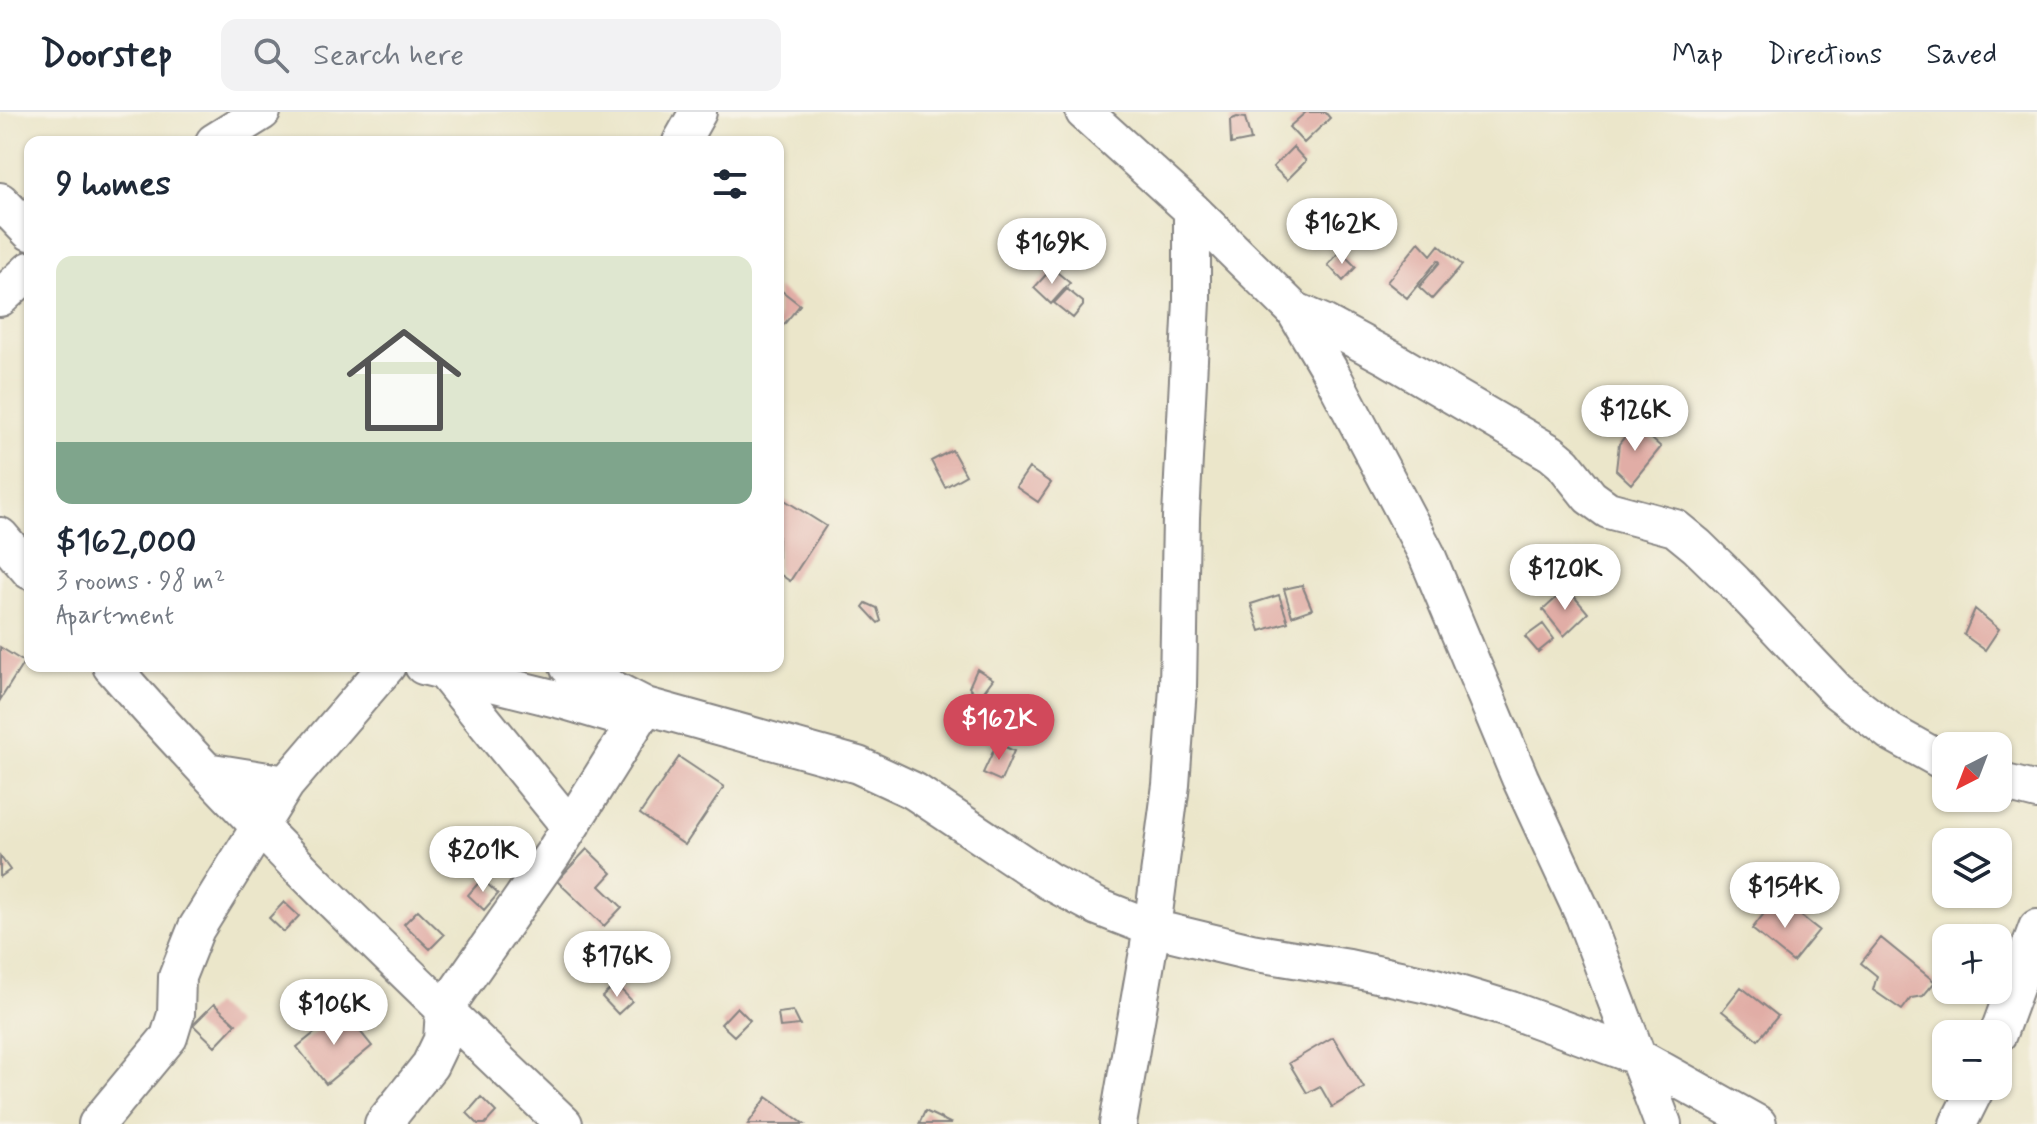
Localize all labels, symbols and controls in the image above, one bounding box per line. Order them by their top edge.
search box [221,19,781,91]
text: Doorstep [40,31,173,80]
icon: search [249,33,293,77]
text: Search here [313,36,464,75]
text: Map [1672,37,1723,74]
text: Directions [1767,37,1882,74]
text: Saved [1926,37,1997,74]
text: 9 homes [56,162,171,207]
icon: filters [708,162,752,206]
pin: $162K [1286,198,1398,266]
text: $162K [1304,207,1380,241]
pin: $169K [996,218,1108,286]
text: $169K [1015,227,1089,261]
icon: home [332,308,476,452]
pin: $126K [1579,385,1691,453]
text: $126K [1599,394,1671,428]
text: $162,000 [56,520,197,565]
pin: $120K [1509,544,1621,612]
text: $120K [1528,553,1602,587]
text: 3 rooms · 98 m² [56,565,225,599]
text: Apartment [56,599,174,633]
pin: $162K [943,694,1055,762]
text: $162K [961,703,1037,737]
north arrow [1932,732,2012,812]
map controls [1932,732,2012,1100]
pin: $201K [427,826,539,894]
button: layers [1932,828,2012,908]
text: $201K [447,835,519,869]
pin: $154K [1729,862,1841,930]
text: $154K [1748,871,1822,905]
button: + [1932,924,2012,1004]
pin: $176K [561,931,673,999]
text: $176K [582,940,652,974]
pin: $106K [278,979,390,1047]
text: $106K [298,988,370,1022]
button: − [1932,1020,2012,1100]

